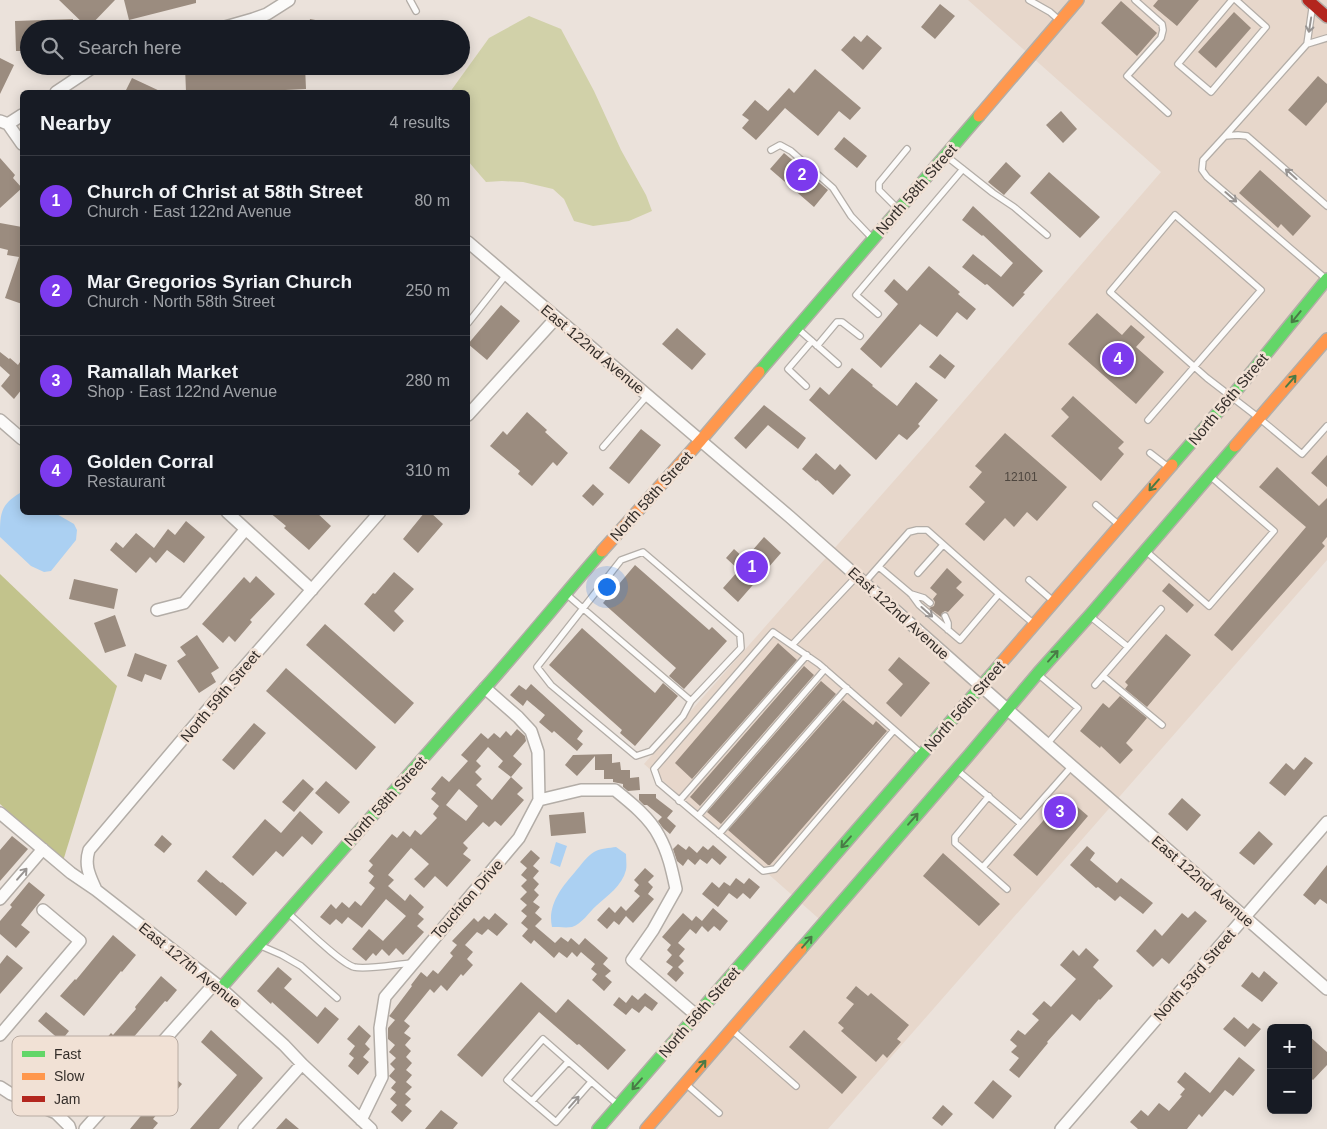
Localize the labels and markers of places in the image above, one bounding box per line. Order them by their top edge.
pin: 2 [786,156,818,194]
pin: 4 [1102,340,1134,378]
pin: 1 [736,548,768,586]
pin: 3 [1044,793,1076,831]

